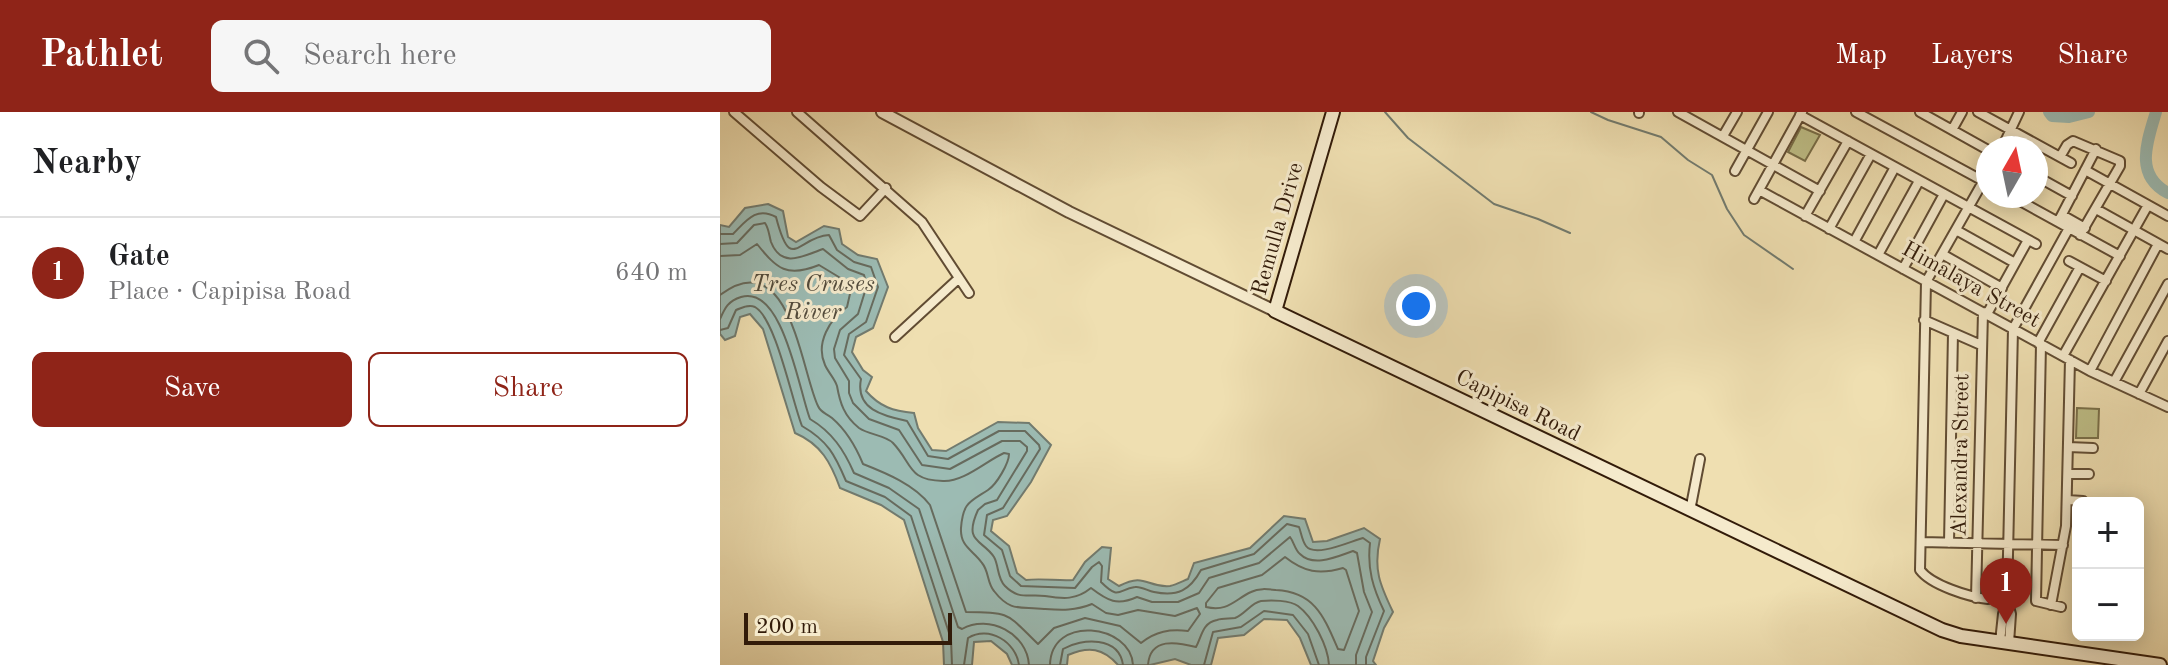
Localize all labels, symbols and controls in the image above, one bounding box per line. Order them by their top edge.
search box [211,20,771,92]
icon: search [239,34,283,78]
text: Pathlet [40,37,163,75]
text: Search here [303,41,456,71]
text: Map [1835,42,1887,70]
text: Layers [1931,42,2013,70]
text: Share [2057,42,2128,70]
north arrow [1976,136,2048,208]
text: Nearby [32,147,142,181]
street label: Remulla Drive [1249,160,1307,298]
street label: Himalaya Street [1898,238,2044,332]
text: Gate [108,242,170,272]
text: 1 [50,260,66,286]
text: 640 m [615,260,688,286]
water label: Tres Cruses River [751,273,875,325]
text: Place · Capipisa Road [108,279,351,305]
your location [1396,286,1436,326]
button: Save [32,352,352,427]
button: Share [368,352,688,427]
street label: Capipisa Road [1452,366,1584,446]
street label: Alexandra Street [1949,373,1973,537]
map controls [2072,497,2144,641]
button: + [2072,497,2144,569]
pin: 1 [1980,558,2032,624]
button: − [2072,569,2144,641]
scale bar [744,609,952,645]
text: 200 m [756,616,818,638]

